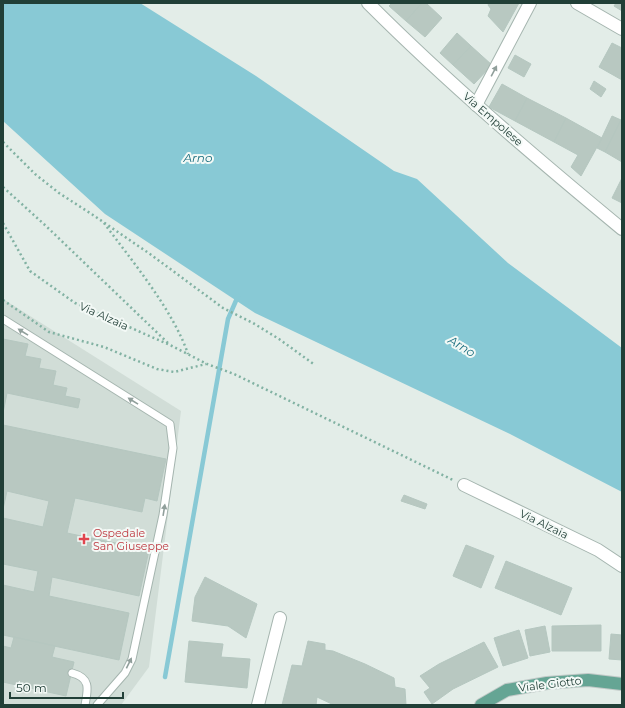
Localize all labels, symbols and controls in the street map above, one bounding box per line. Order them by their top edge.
one-way arrow [491,65,498,76]
street label: Via Empolese [460,89,526,149]
water label: Arno [183,150,213,165]
street label: Via Alzaia [77,299,131,333]
one-way arrow [17,328,29,335]
water label: Arno [445,331,479,360]
one-way arrow [128,397,138,405]
one-way arrow [161,503,167,516]
street label: Via Alzaia [517,506,571,542]
place label: Ospedale San Giuseppe [93,526,169,553]
marker: Ospedale San Giuseppe [78,533,90,545]
one-way arrow [126,658,132,669]
street label: Viale Giotto [518,673,582,695]
scale bar [10,674,123,700]
text: 50 m [16,680,47,695]

